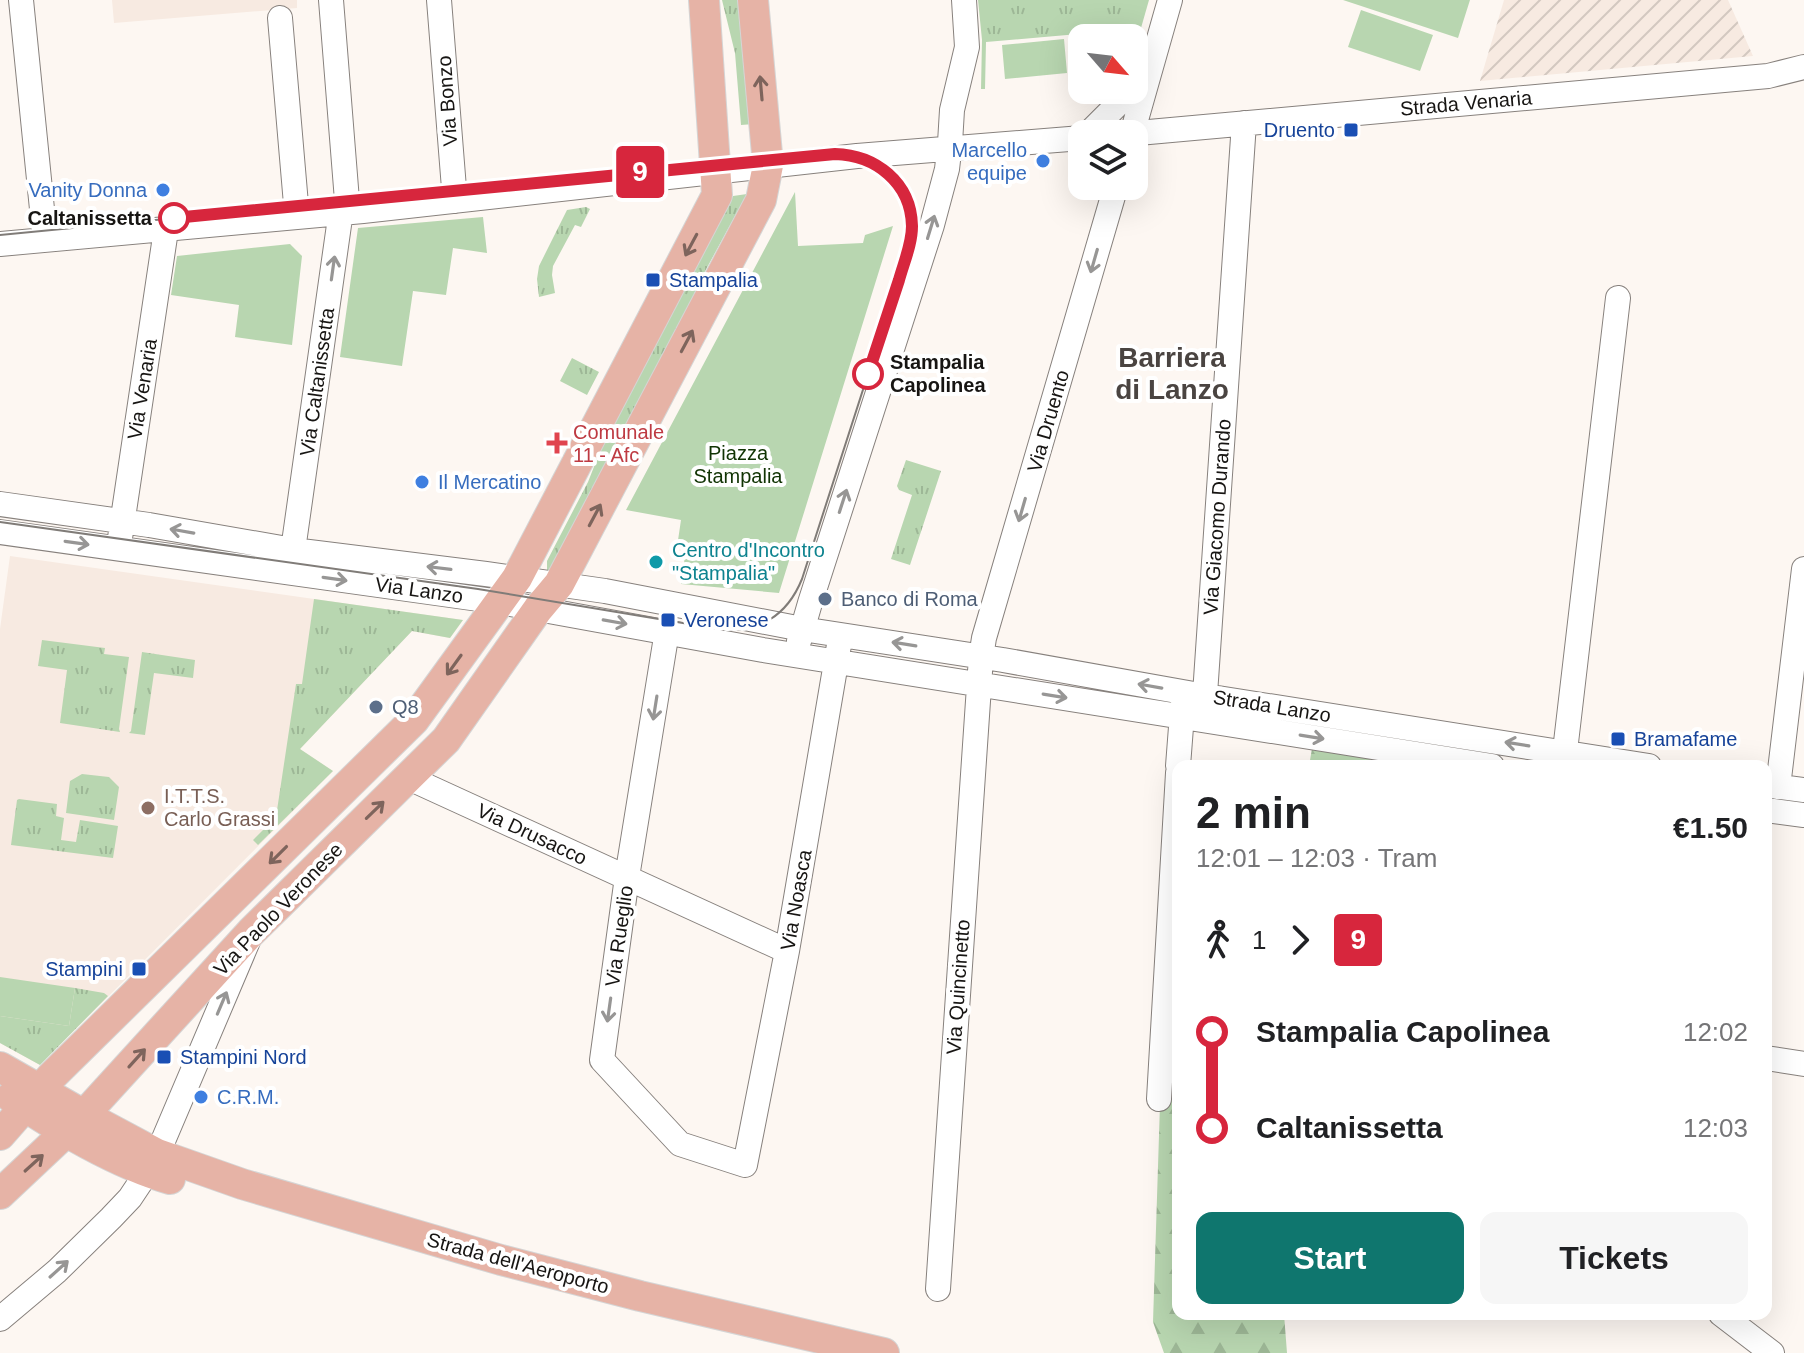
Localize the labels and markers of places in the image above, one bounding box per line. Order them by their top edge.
place label: Druento [1264,119,1335,141]
marker: Druento [1342,121,1360,139]
place label: Marcello equipe [951,139,1027,184]
marker: Marcello equipe [1034,152,1052,170]
place label: Vanity Donna [28,179,148,201]
marker: Vanity Donna [154,181,172,199]
marker: Caltanissetta [159,203,189,233]
place label: Caltanissetta [28,207,153,229]
place label: Stampalia [669,269,759,291]
marker: Stampalia [644,271,662,289]
place label: Stampalia Capolinea [890,351,986,396]
marker: Stampalia Capolinea [853,359,883,389]
place label: Comunale 11 - Afc [573,421,664,466]
marker: Comunale 11 - Afc [548,434,566,452]
place label: Il Mercatino [438,471,541,493]
marker: Il Mercatino [413,473,431,491]
place label: Centro d'Incontro "Stampalia" [672,539,825,584]
marker: Centro d'Incontro "Stampalia" [647,553,665,571]
place label: Banco di Roma [841,588,979,610]
marker: Banco di Roma [816,590,834,608]
place label: Veronese [684,609,769,631]
marker: Veronese [659,611,677,629]
place label: Q8 [392,696,419,718]
marker: Q8 [367,698,385,716]
place label: Bramafame [1634,728,1737,750]
marker: Bramafame [1609,730,1627,748]
place label: I.T.T.S. Carlo Grassi [164,785,275,830]
marker: I.T.T.S. Carlo Grassi [139,799,157,817]
place label: Stampini [45,958,123,980]
marker: Stampini [130,960,148,978]
place label: Stampini Nord [180,1046,307,1068]
marker: Stampini Nord [155,1048,173,1066]
place label: C.R.M. [217,1086,279,1108]
marker: C.R.M. [192,1088,210,1106]

